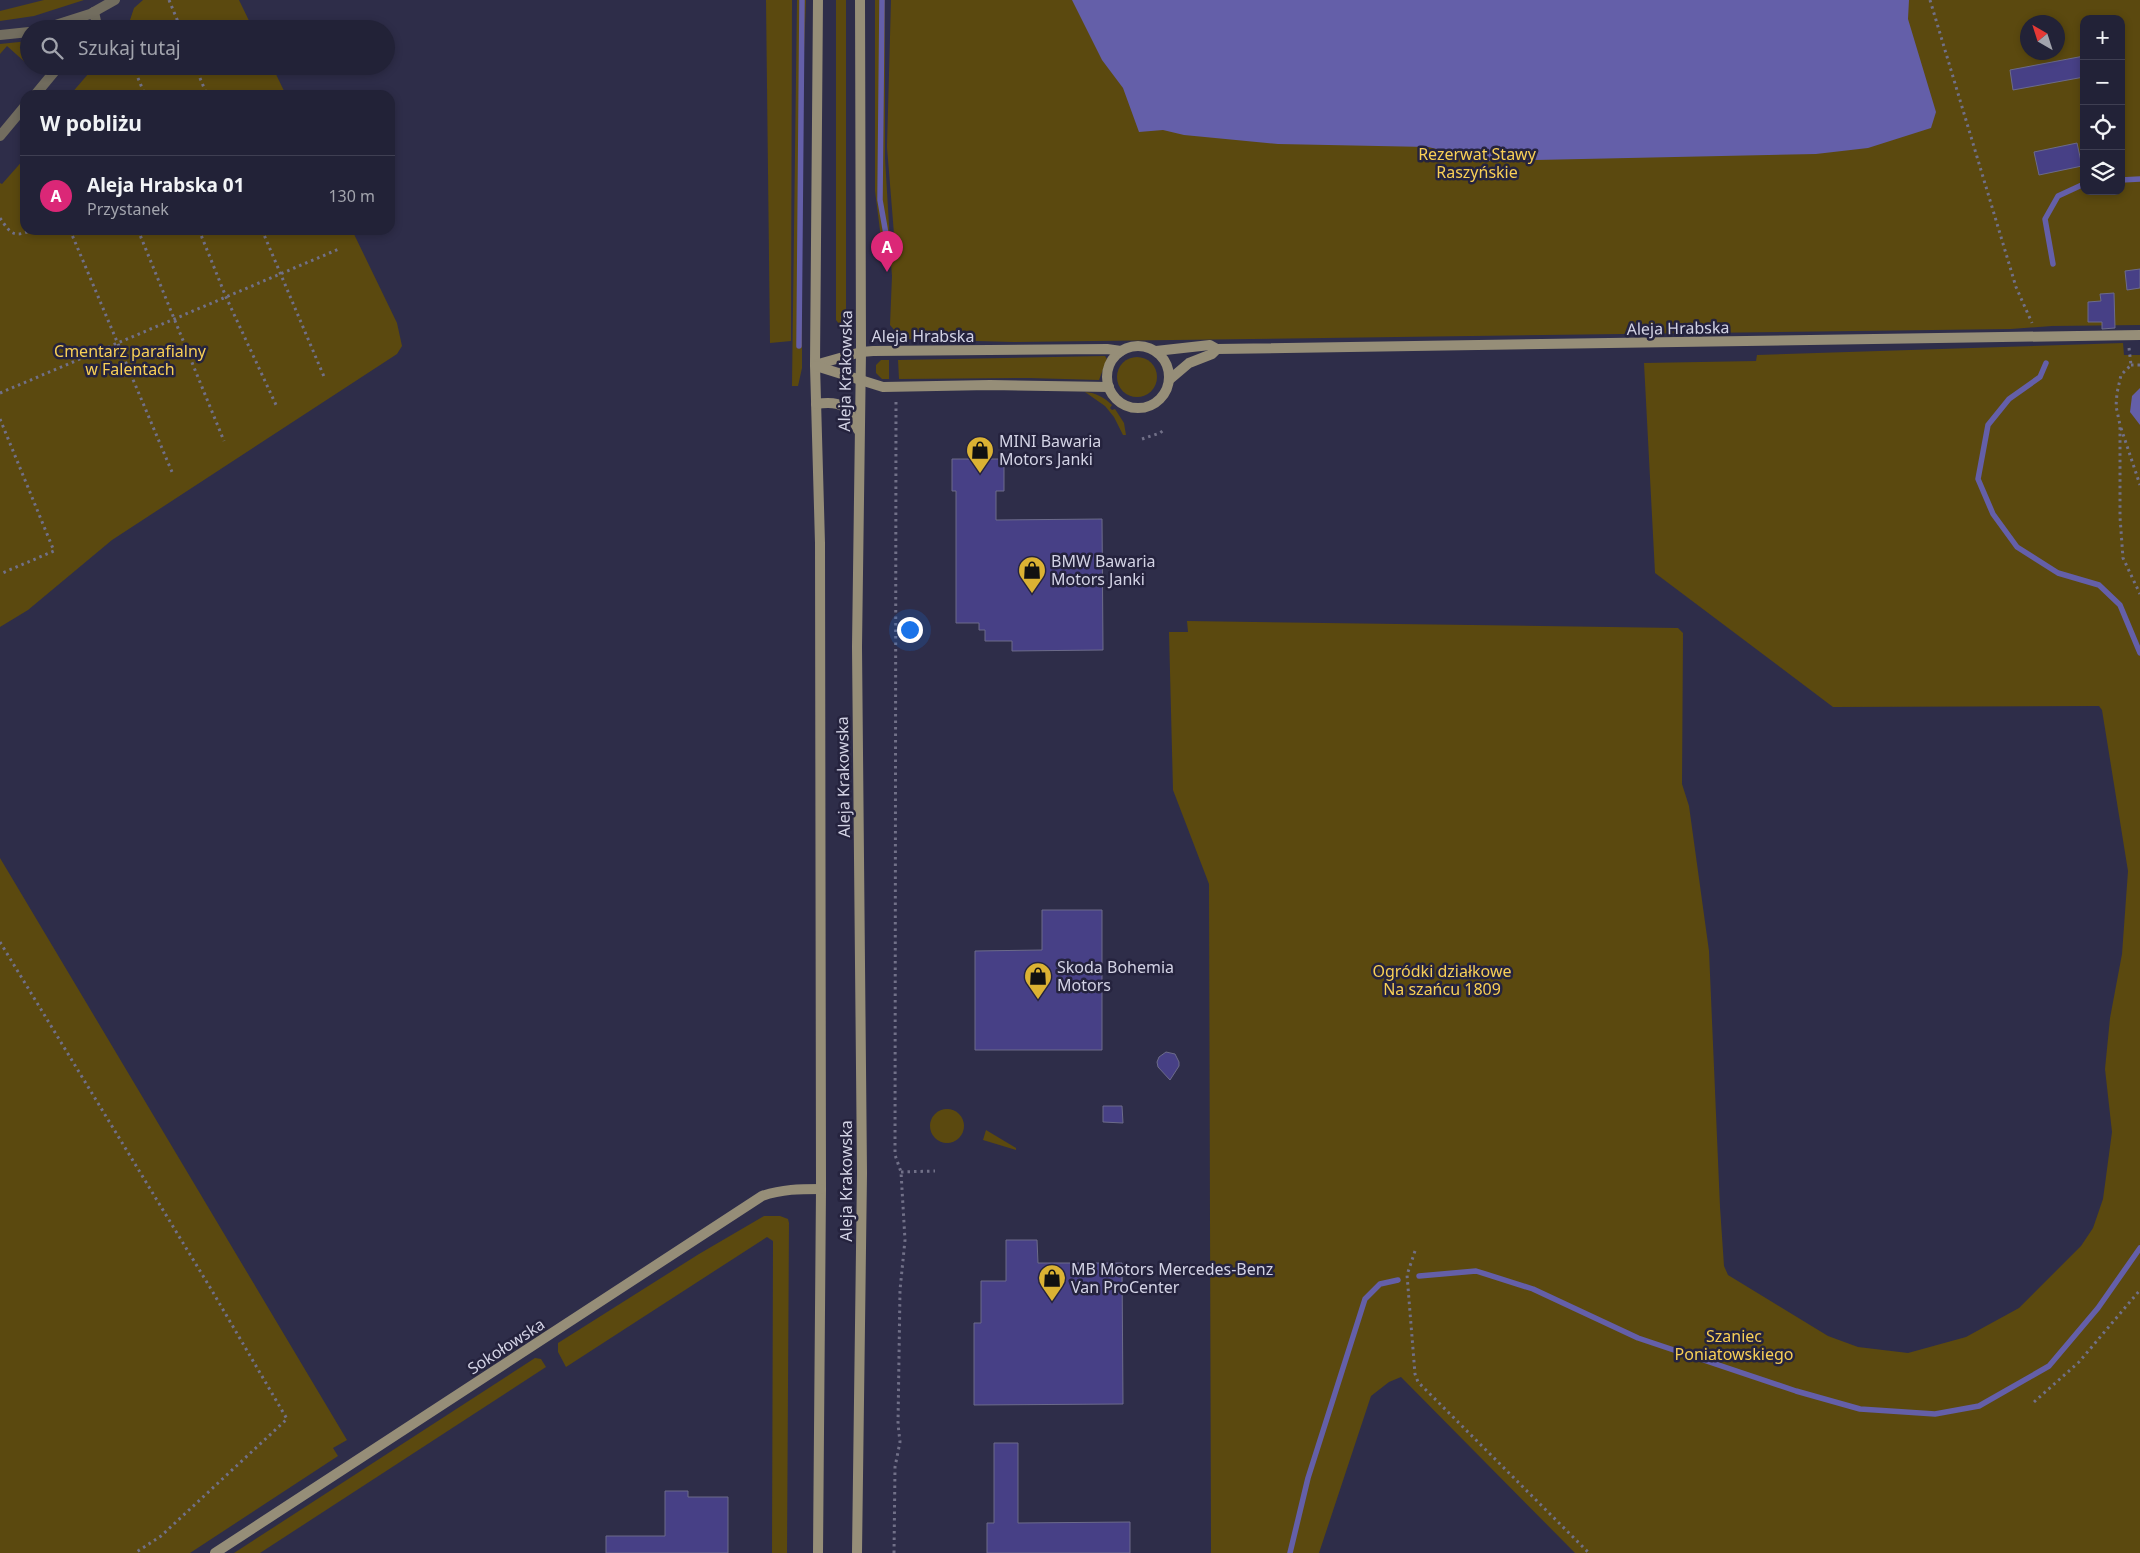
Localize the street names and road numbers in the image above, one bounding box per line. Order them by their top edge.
street label: Aleja Krakowska [833,310,857,432]
street label: Aleja Hrabska [1626,316,1730,340]
street label: Aleja Hrabska [872,325,974,347]
street label: Aleja Krakowska [831,716,855,838]
street label: Aleja Krakowska [835,1120,857,1242]
street label: Sokołowska [463,1313,549,1379]

